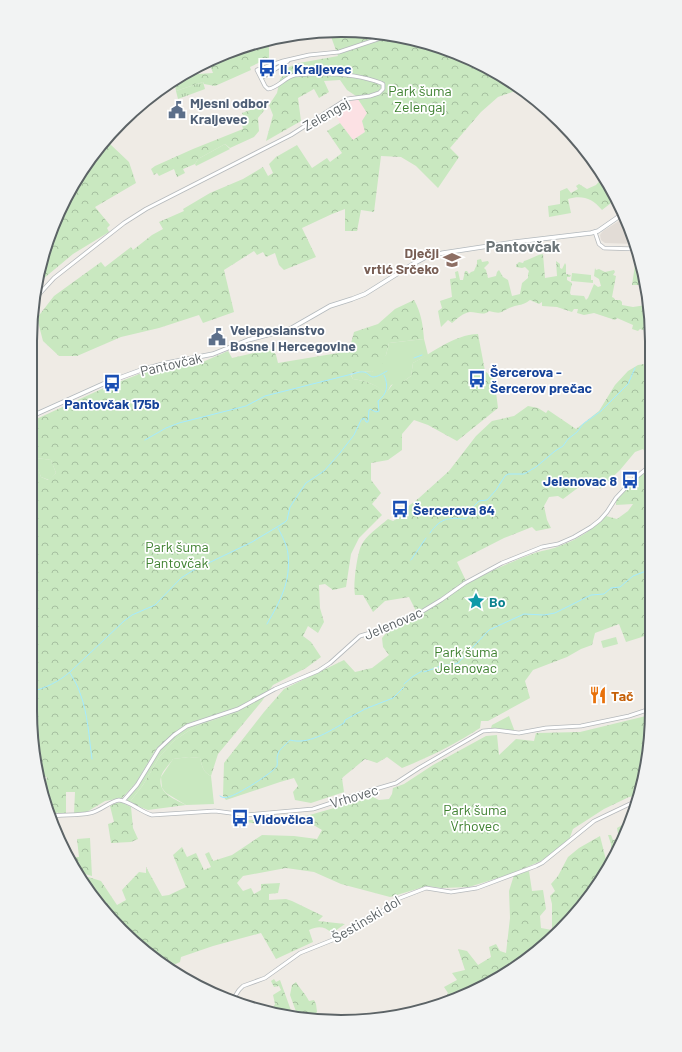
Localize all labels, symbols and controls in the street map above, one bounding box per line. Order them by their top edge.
bus stop icon: II. Kraljevec [257,58,277,78]
place label: II. Kraljevec [280,60,352,77]
park label: Park šuma Zelengaj [388,82,452,115]
place label: Mjesni odbor Kraljevec [190,94,270,127]
street label: Zelengaj [299,94,353,134]
public building icon: Mjesni odbor Kraljevec [167,100,187,120]
district label: Pantovčak [486,236,561,255]
place label: Dječji vrtić Srčeko [364,244,439,277]
school or university icon: Dječji vrtić Srčeko [442,250,462,270]
place label: Veleposlanstvo Bosne i Hercegovine [230,321,356,354]
public building icon: Veleposlanstvo Bosne i Hercegovine [207,327,227,347]
street label: Pantovčak [138,349,204,379]
place label: Šercerova - Šercerov prečac [490,363,593,396]
bus stop icon: Šercerova - Šercerov prečac [467,369,487,389]
bus stop icon: Pantovčak 175b [102,373,122,393]
place label: Pantovčak 175b [64,395,160,412]
bus stop icon: Jelenovac 8 [620,470,640,490]
place label: Jelenovac 8 [543,472,617,489]
bus stop icon: Šercerova 84 [390,499,410,519]
place label: Šercerova 84 [413,501,495,518]
park label: Park šuma Pantovčak [145,538,209,571]
place icon: Bo [466,591,486,611]
place label: Bo [489,593,506,610]
street label: Jelenovac [361,603,425,643]
park label: Park šuma Jelenovac [434,643,498,676]
restaurant icon: Tač [588,685,608,705]
place label: Tač [611,687,634,704]
street label: Vrhovec [328,781,380,811]
park label: Park šuma Vrhovec [443,801,507,834]
bus stop icon: Vidovčica [230,808,250,828]
place label: Vidovčica [253,810,313,827]
street label: Šestinski dol [329,892,403,946]

